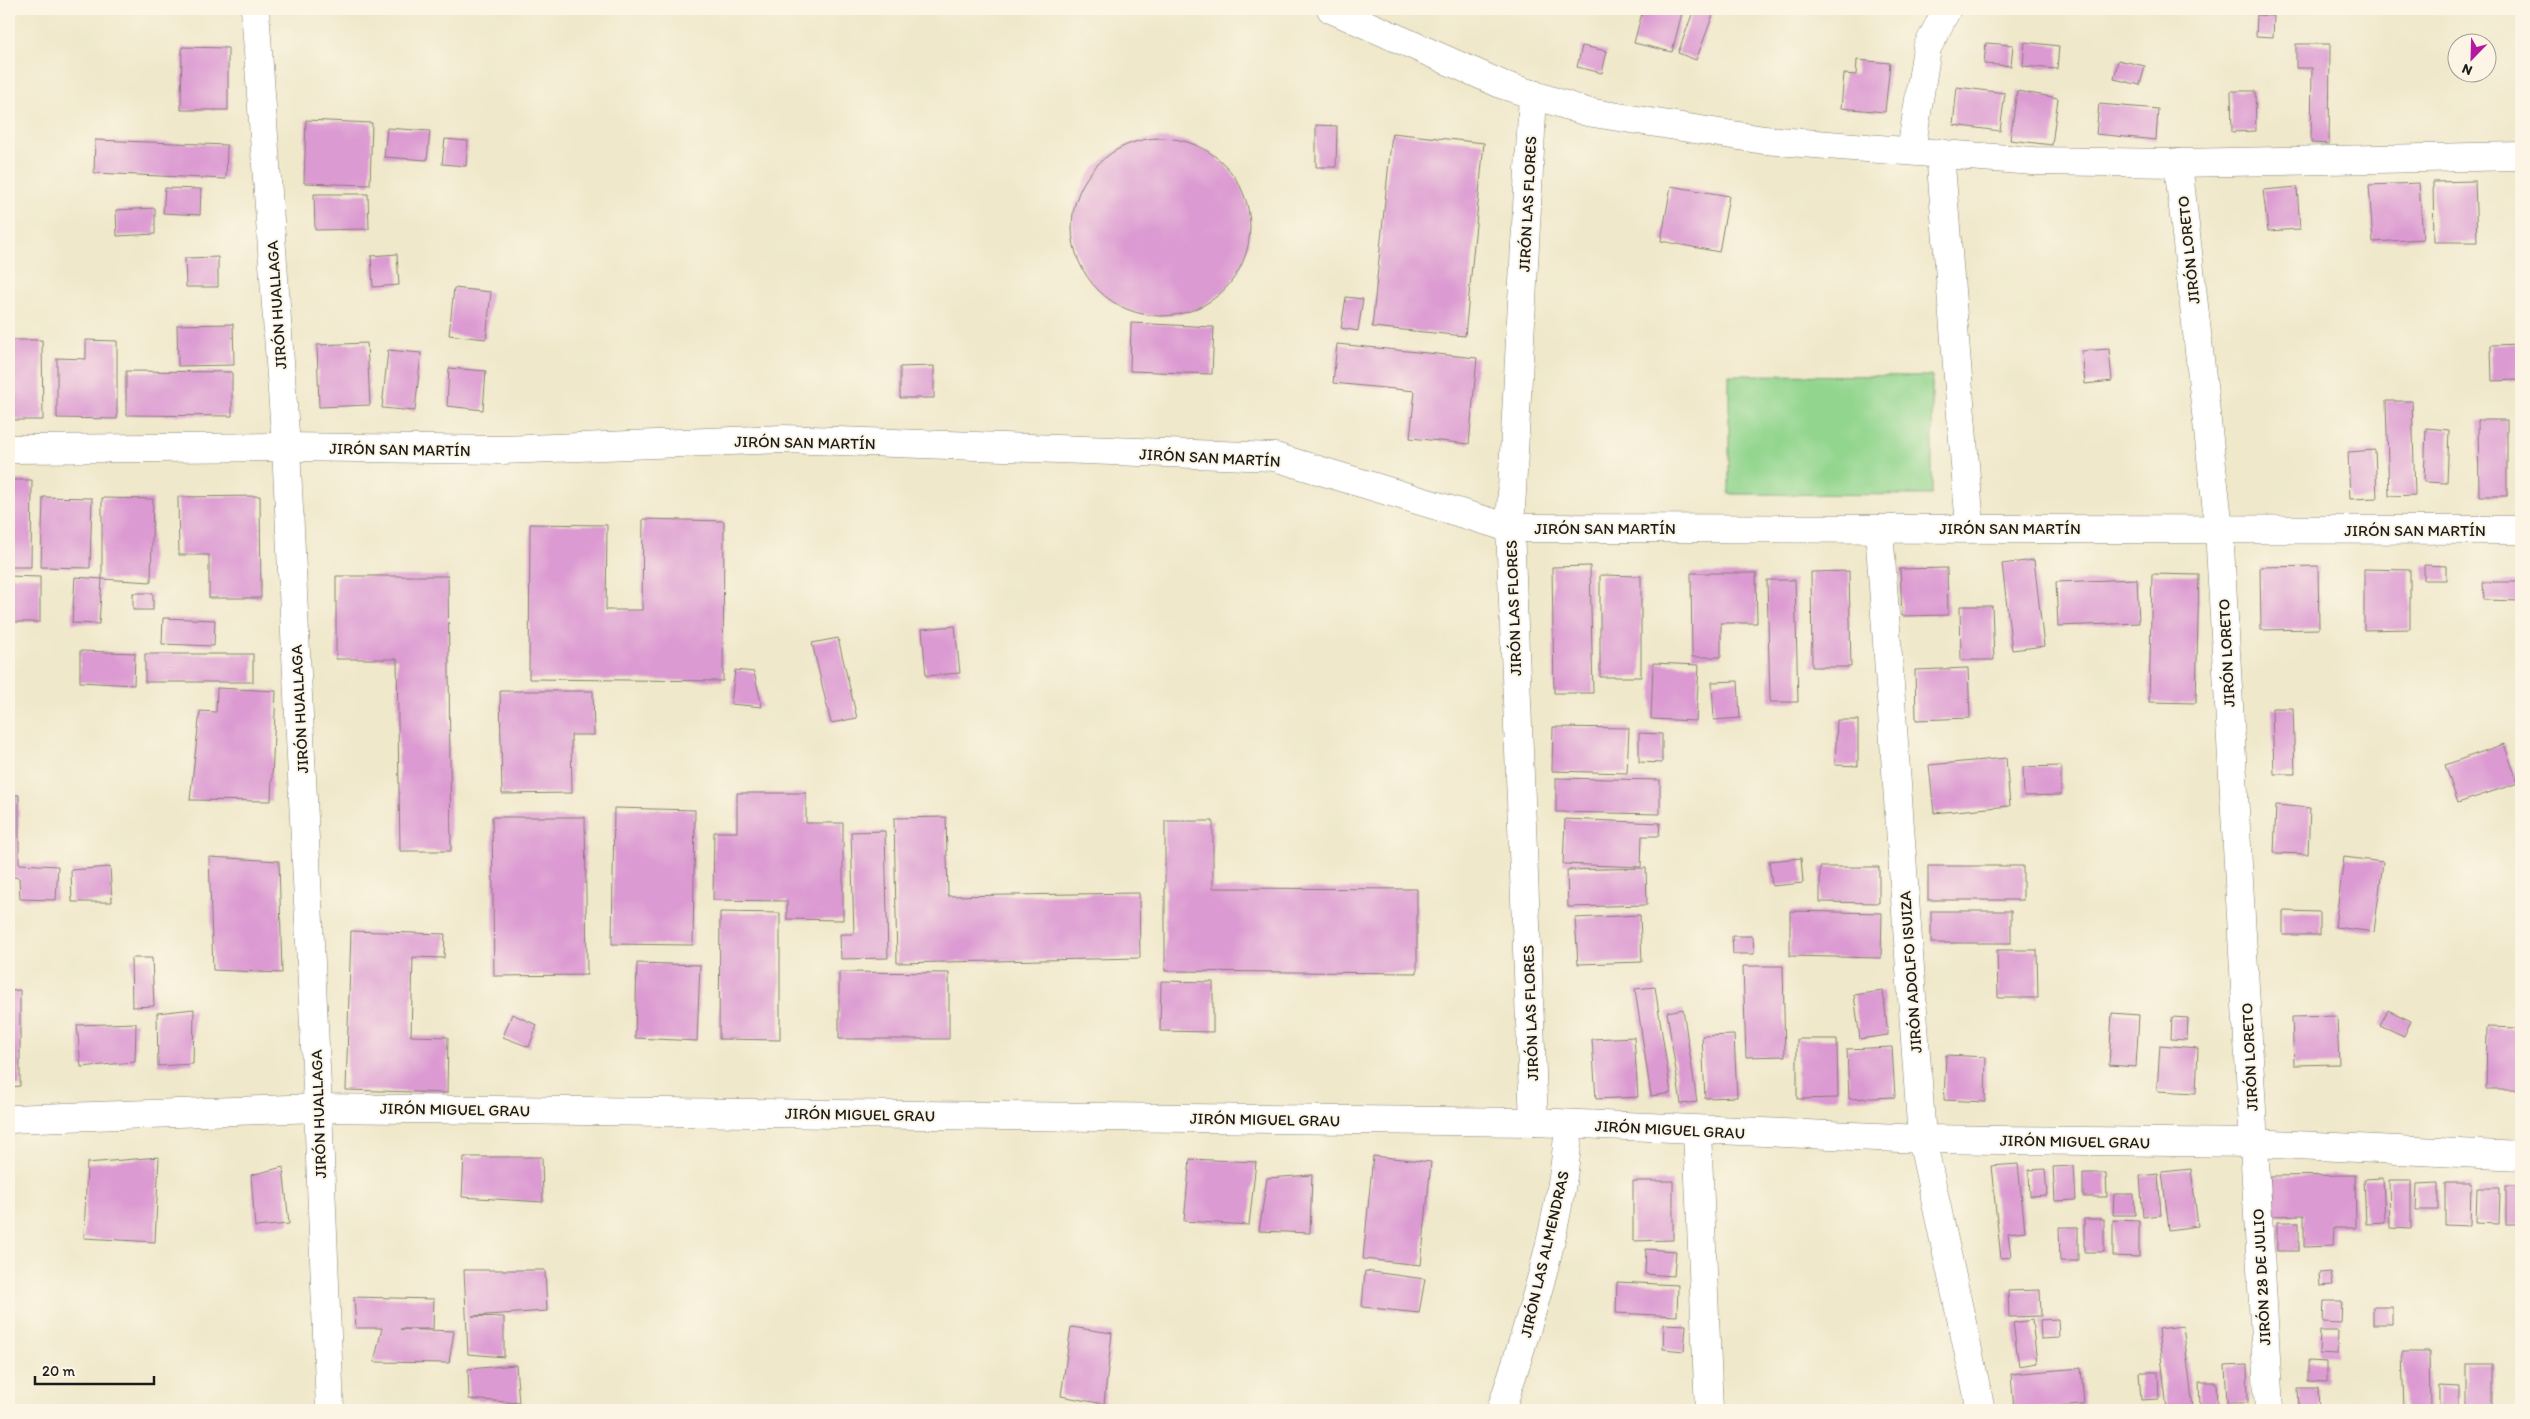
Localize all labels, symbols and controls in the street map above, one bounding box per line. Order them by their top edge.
north arrow [2448,32,2498,82]
text: N [2459,60,2475,79]
street label: JIRÓN LAS FLORES [1514,136,1541,273]
street label: JIRÓN LORETO [2173,195,2204,305]
street label: JIRÓN HUALLAGA [263,240,290,370]
street label: JIRÓN SAN MARTÍN [734,432,876,453]
street label: JIRÓN SAN MARTÍN [329,439,471,460]
street label: JIRÓN SAN MARTÍN [1139,444,1281,471]
street label: JIRÓN SAN MARTÍN [1534,519,1676,538]
street label: JIRÓN SAN MARTÍN [1939,519,2081,538]
street label: JIRÓN SAN MARTÍN [2344,521,2486,540]
street label: JIRÓN LAS FLORES [1502,540,1525,676]
street label: JIRÓN LORETO [2214,598,2239,708]
street label: JIRÓN HUALLAGA [287,644,312,774]
street label: JIRÓN ADOLFO ISUIZA [1895,890,1926,1054]
street label: JIRÓN LAS FLORES [1519,945,1542,1081]
street label: JIRÓN LORETO [2237,1002,2262,1112]
street label: JIRÓN HUALLAGA [307,1049,330,1179]
street label: JIRÓN MIGUEL GRAU [380,1099,530,1120]
street label: JIRÓN MIGUEL GRAU [785,1104,935,1125]
street label: JIRÓN MIGUEL GRAU [1190,1109,1340,1130]
street label: JIRÓN MIGUEL GRAU [1594,1116,1746,1143]
street label: JIRÓN MIGUEL GRAU [2000,1131,2150,1152]
street label: JIRÓN LAS ALMENDRAS [1516,1169,1573,1339]
street label: JIRÓN 28 DE JULIO [2248,1208,2275,1346]
scale bar [35,1354,154,1386]
text: 20 m [42,1362,76,1380]

